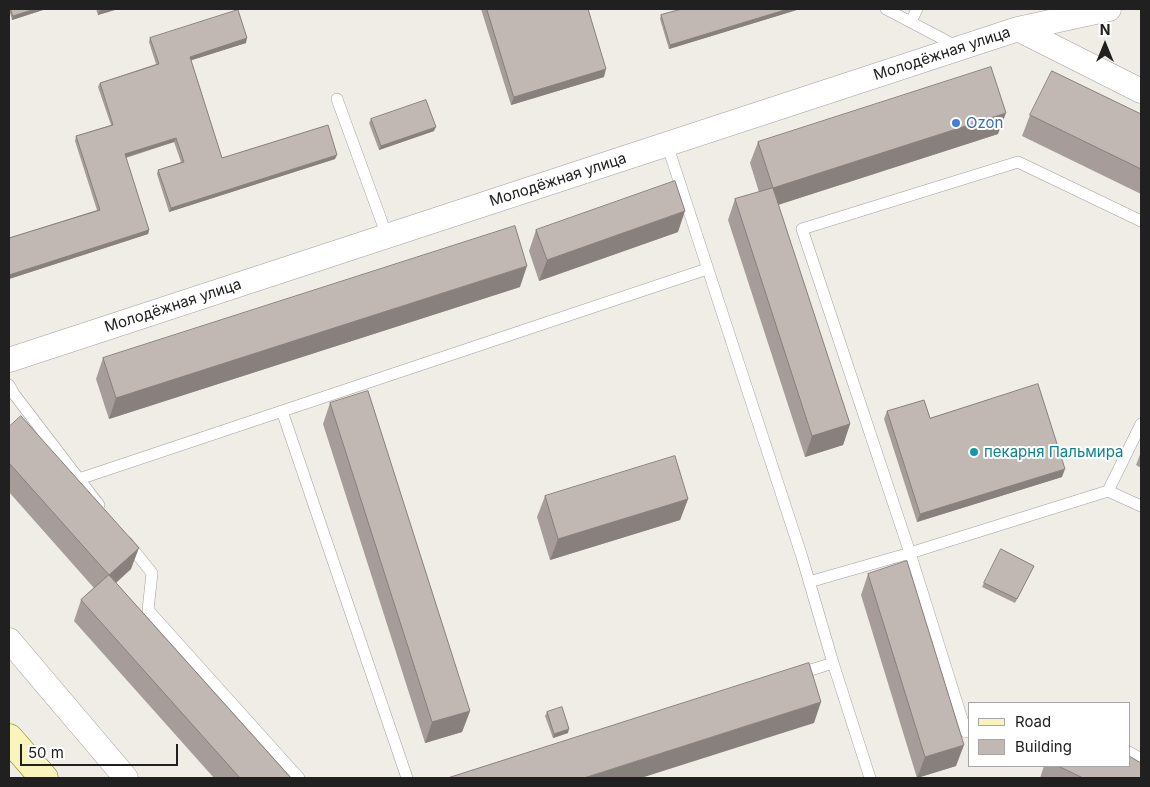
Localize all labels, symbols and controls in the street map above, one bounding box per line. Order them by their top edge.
north arrow [1080,20,1130,70]
text: N [1100,21,1110,38]
street label: Молодёжная улица [871,23,1013,85]
place label: Ozon [966,114,1003,132]
marker: Ozon [950,117,962,129]
street label: Молодёжная улица [487,149,629,211]
street label: Молодёжная улица [102,275,244,337]
place label: пекарня Пальмира [984,443,1123,461]
marker: пекарня Пальмира [968,446,980,458]
legend [968,702,1130,767]
text: Road [1015,712,1051,731]
scale bar [22,734,180,766]
text: Building [1015,737,1072,756]
text: 50 m [28,743,64,762]

